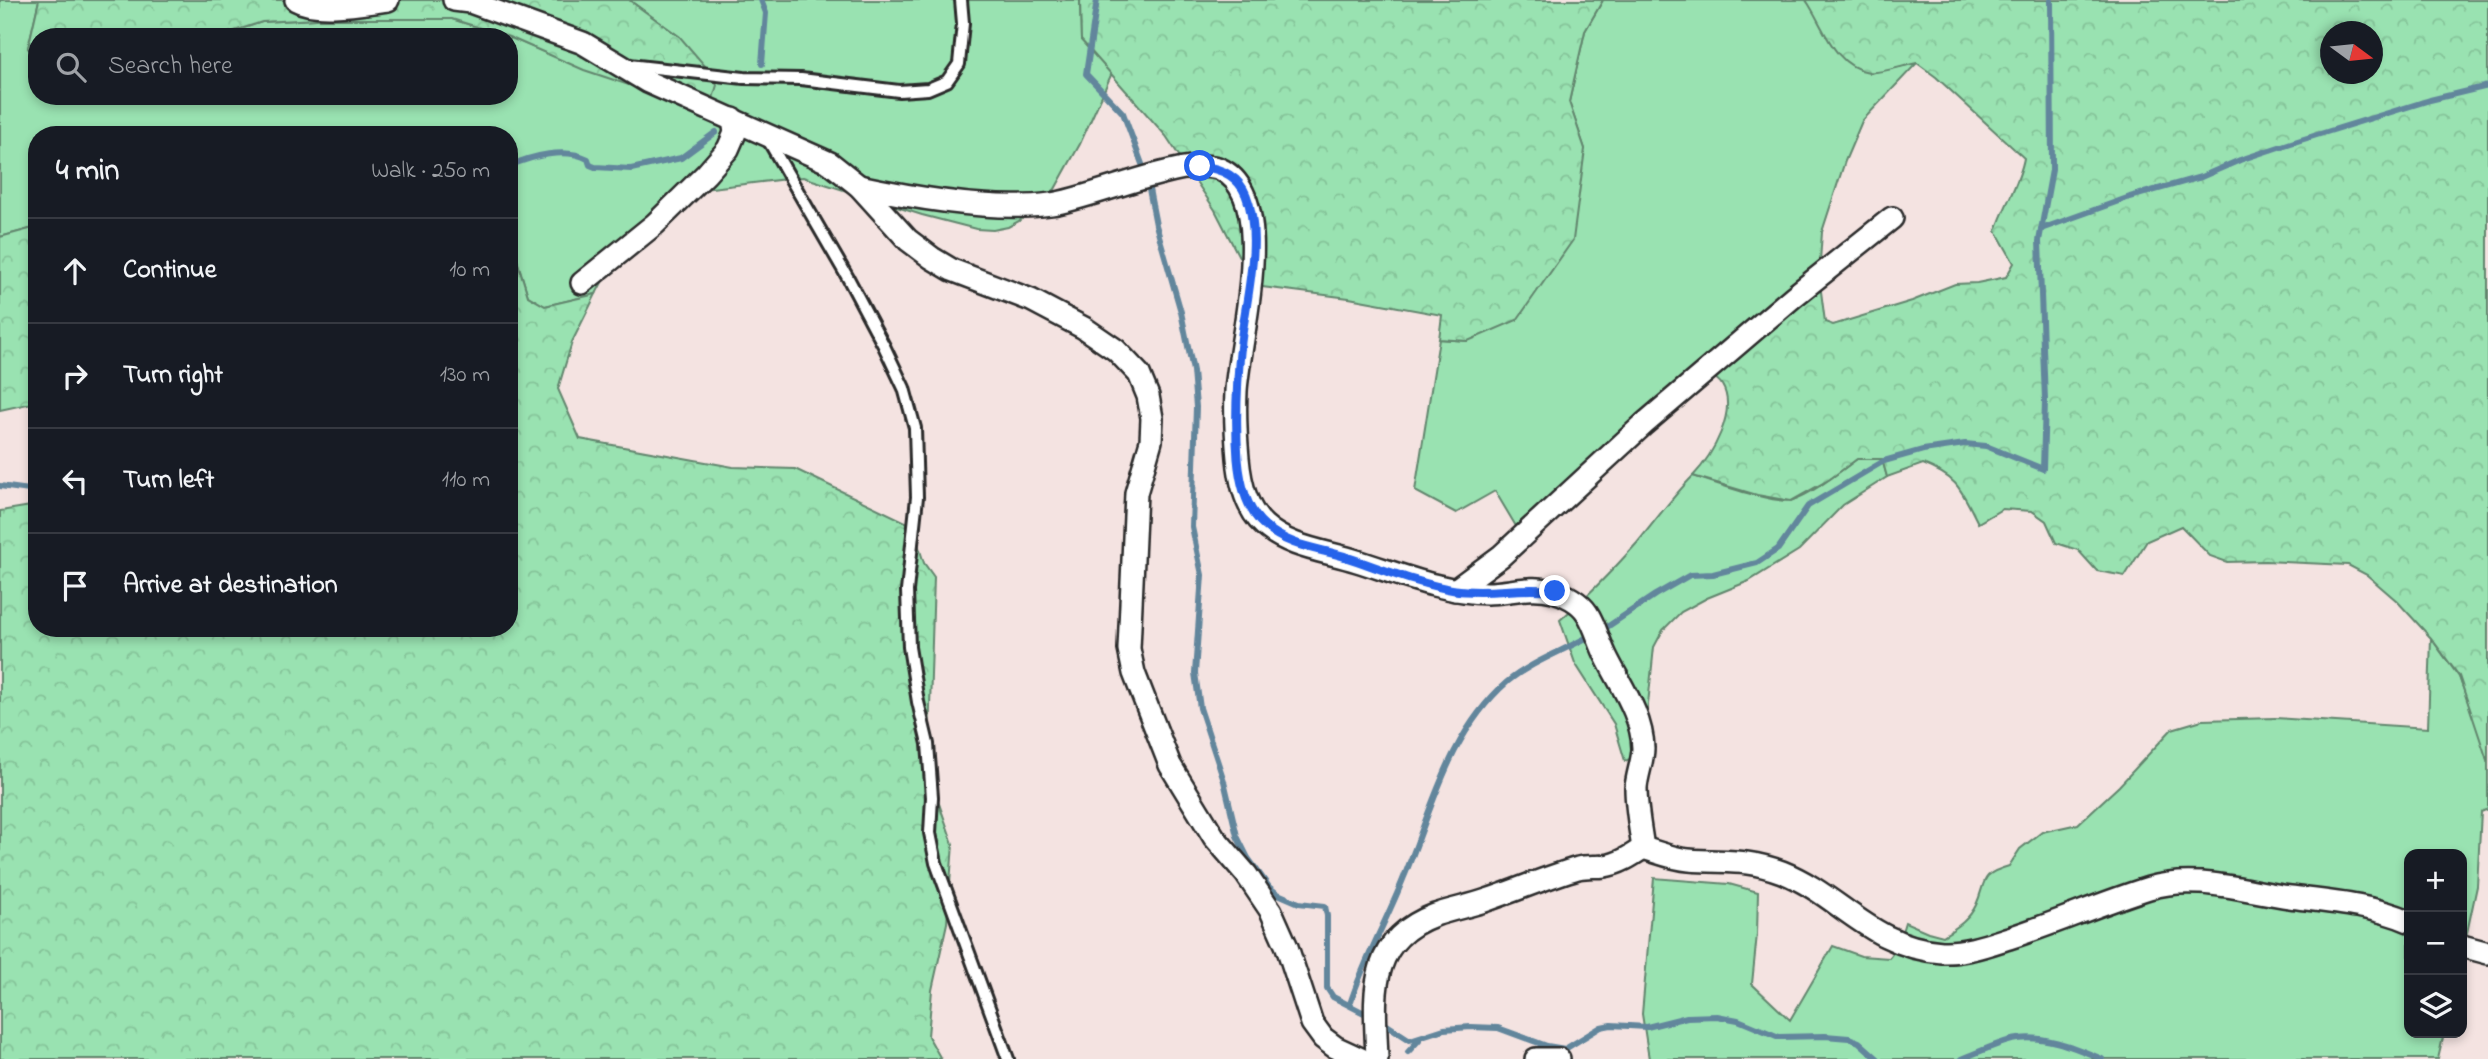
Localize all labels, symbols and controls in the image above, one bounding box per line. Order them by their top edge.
north arrow [2320,21,2383,84]
search box [28,28,518,105]
icon: search [52,48,90,86]
text: Search here [108,48,233,86]
text: 4 min [56,150,119,194]
route start [1184,150,1215,181]
text: Walk · 250 m [371,155,490,188]
icon: ahead [56,252,94,290]
text: Continue [123,252,216,290]
text: 10 m [449,254,490,287]
icon: right [56,357,94,395]
text: Turn right [123,357,223,395]
text: 130 m [440,359,490,392]
icon: left [56,462,94,500]
text: Turn left [123,462,214,500]
text: 110 m [442,464,490,497]
icon: arrive [56,567,94,605]
text: Arrive at destination [123,567,338,605]
route end [1539,575,1570,606]
map controls [2404,849,2467,1038]
button: + [2404,849,2467,912]
button: − [2404,912,2467,975]
button: layers [2404,975,2467,1038]

